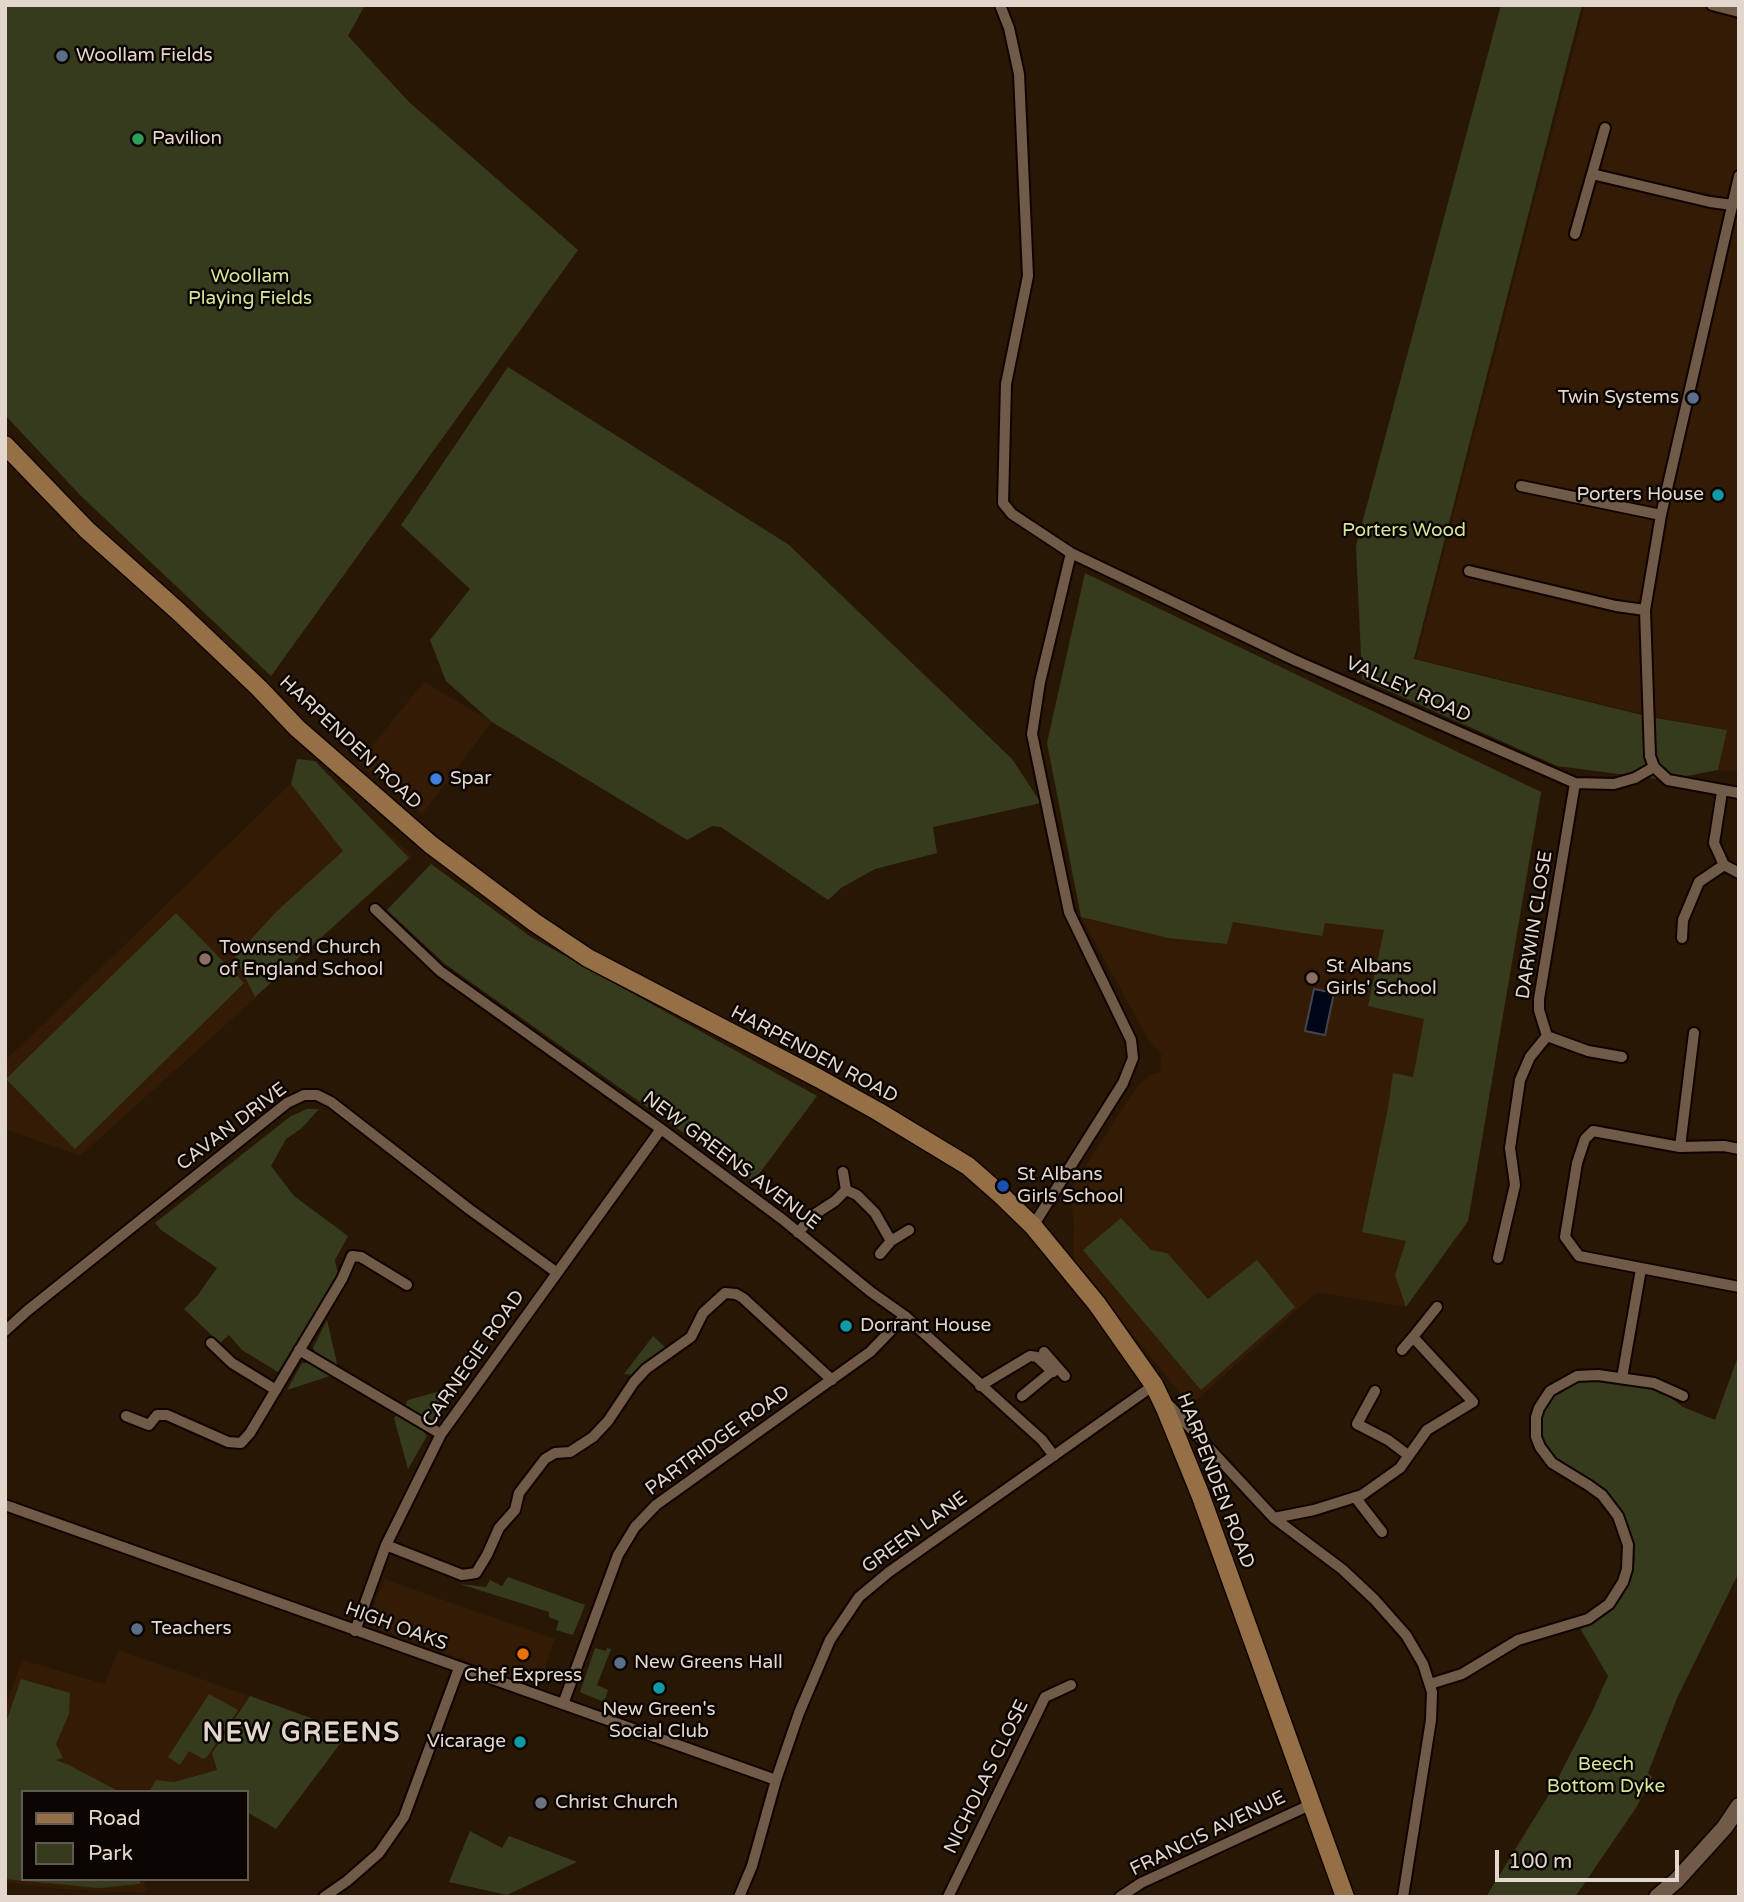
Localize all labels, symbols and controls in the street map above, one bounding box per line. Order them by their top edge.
place label: Woollam Fields [76,45,213,67]
marker: Woollam Fields [54,48,70,64]
place label: Pavilion [152,128,222,150]
marker: Pavilion [130,131,146,147]
park label: Woollam Playing Fields [188,266,312,310]
place label: Twin Systems [1558,387,1679,409]
marker: Twin Systems [1685,390,1701,406]
place label: Porters House [1576,484,1704,506]
marker: Porters House [1710,487,1726,503]
park label: Porters Wood [1342,520,1466,542]
street label: VALLEY ROAD [1342,652,1474,728]
street label: HARPENDEN ROAD [274,671,426,815]
place label: Spar [450,768,491,790]
marker: Spar [428,771,444,787]
street label: DARWIN CLOSE [1512,849,1558,1001]
place label: Townsend Church of England School [219,937,383,981]
marker: Townsend Church of England School [197,951,213,967]
place label: St Albans Girls' School [1326,956,1437,1000]
marker: St Albans Girls' School [1304,970,1320,986]
street label: HARPENDEN ROAD [727,1001,901,1109]
street label: CAVAN DRIVE [173,1078,291,1176]
street label: NEW GREENS AVENUE [638,1087,824,1235]
place label: St Albans Girls School [1017,1164,1123,1208]
marker: St Albans Girls School [995,1178,1011,1194]
street label: CARNEGIE ROAD [418,1286,530,1432]
place label: Dorrant House [860,1315,991,1337]
marker: Dorrant House [838,1318,854,1334]
street label: PARTRIDGE ROAD [641,1381,795,1501]
street label: HARPENDEN ROAD [1171,1390,1259,1572]
street label: GREEN LANE [858,1487,972,1579]
street label: HIGH OAKS [342,1598,450,1656]
place label: Teachers [151,1618,232,1640]
marker: Teachers [129,1621,145,1637]
marker: Chef Express [515,1646,531,1662]
place label: New Greens Hall [634,1652,783,1674]
marker: New Greens Hall [612,1655,628,1671]
place label: Chef Express [464,1665,582,1687]
marker: New Green's Social Club [651,1680,667,1696]
street label: NICHOLAS CLOSE [940,1696,1034,1858]
place label: New Green's Social Club [602,1699,716,1743]
district label: NEW GREENS [204,1718,400,1750]
place label: Vicarage [427,1731,506,1753]
marker: Vicarage [512,1734,528,1750]
park label: Beech Bottom Dyke [1547,1754,1665,1798]
street label: FRANCIS AVENUE [1127,1786,1289,1882]
legend [21,1790,248,1881]
place label: Christ Church [555,1792,678,1814]
marker: Christ Church [533,1795,549,1811]
text: Road [88,1806,141,1831]
scale bar [1499,1836,1683,1880]
text: Park [88,1841,133,1866]
text: 100 m [1508,1849,1572,1874]

